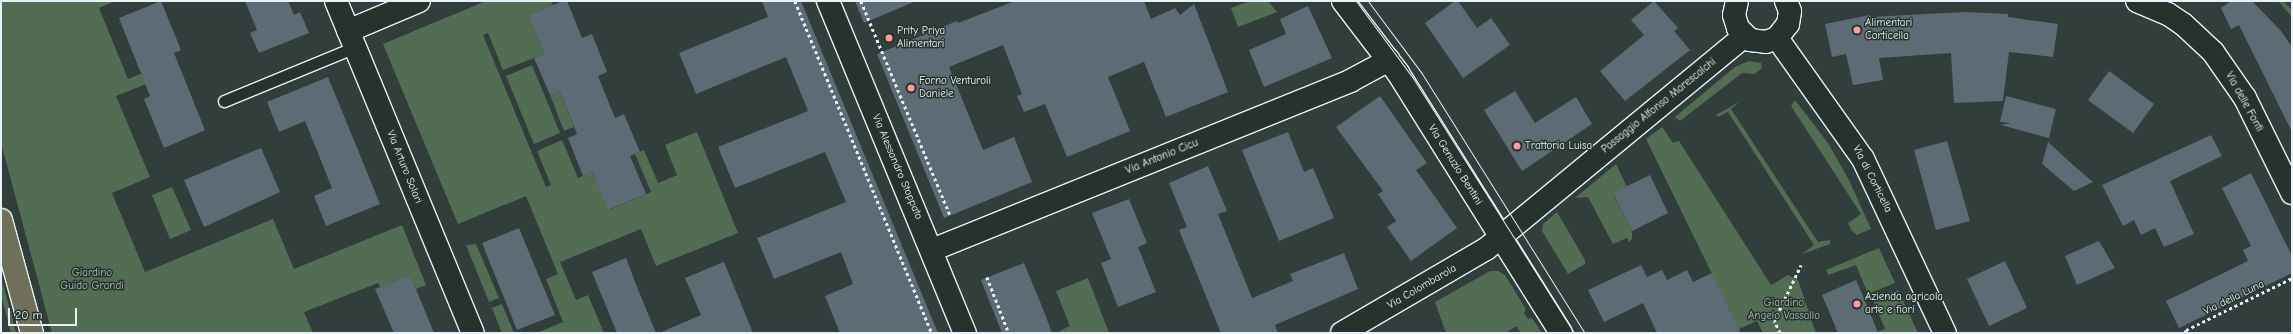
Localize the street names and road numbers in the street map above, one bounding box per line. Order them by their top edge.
street label: Passaggio Alfonso Marescalchi [1599,56,1719,156]
street label: Via delle Fonti [2222,70,2266,134]
street label: Via Alessandro Stoppato [869,112,925,222]
street label: Via Genuzio Bentini [1425,122,1485,208]
street label: Via Arturo Solari [383,128,425,206]
street label: Via Antonio Cicu [1124,136,1200,178]
street label: Via di Corticella [1849,143,1895,215]
street label: Via Colombarola [1385,262,1459,312]
street label: Via della Luna [2201,278,2267,318]

